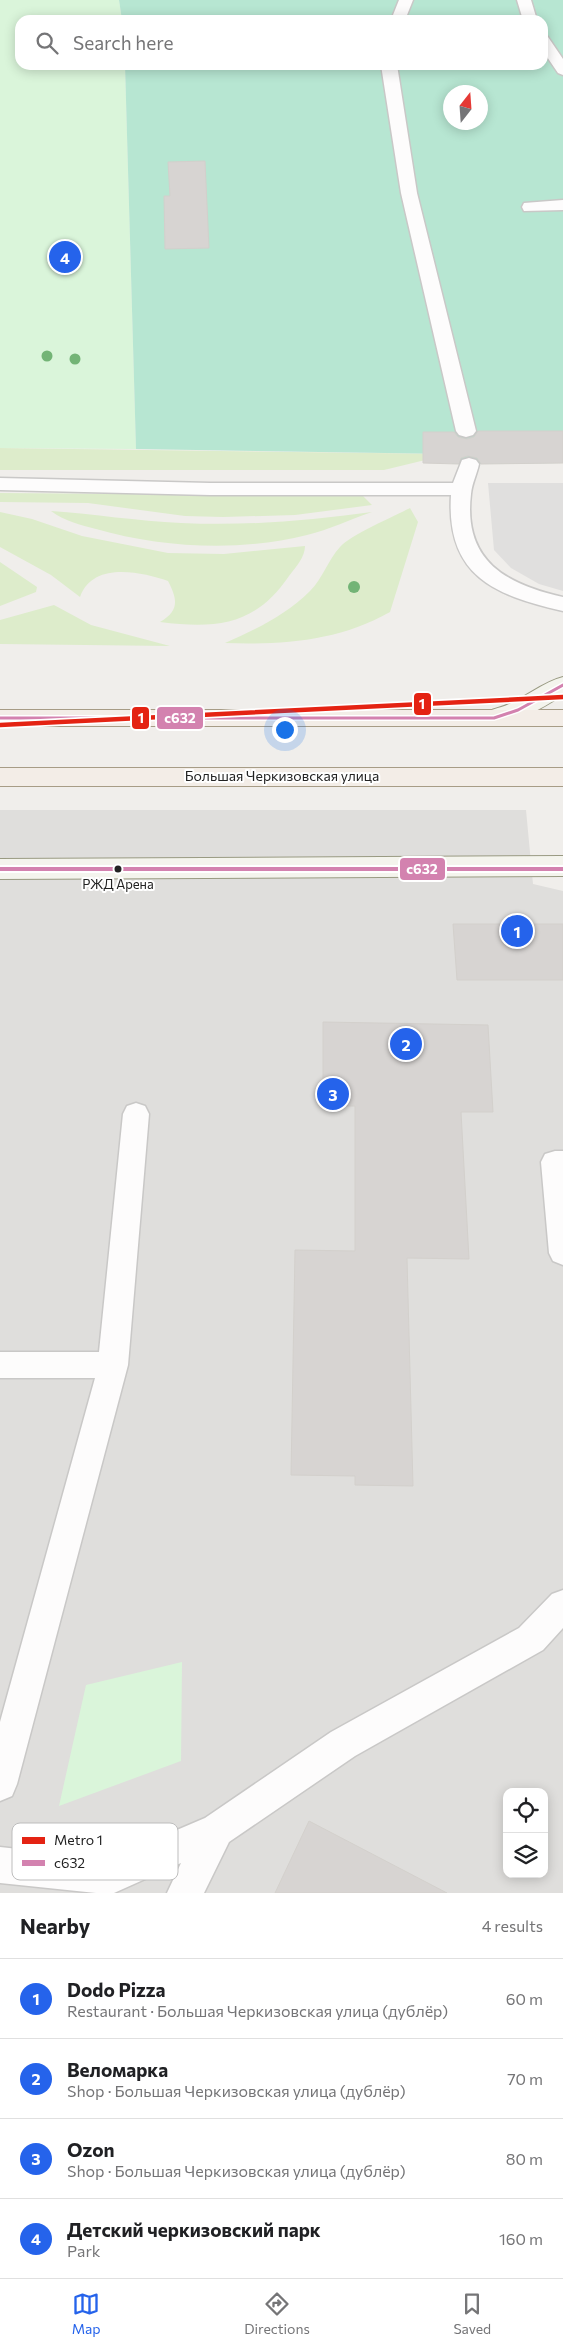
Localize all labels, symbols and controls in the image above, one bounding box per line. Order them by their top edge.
search box [15,15,548,70]
icon: search [33,29,61,57]
text: Search here [73,31,173,54]
north arrow [443,85,488,130]
pin: 4 [49,238,81,276]
line badge: 1 [413,692,432,716]
text: 1 [419,695,425,712]
line badge: 1 [131,706,150,730]
line badge: с632 [156,706,204,730]
text: 1 [138,709,144,726]
text: с632 [164,709,196,726]
your location [272,717,298,743]
street label: Большая Черкизовская улица [185,767,379,784]
line badge: с632 [399,857,446,881]
text: с632 [406,860,438,877]
marker: РЖД Арена [113,864,123,874]
place label: РЖД Арена [82,876,154,892]
pin: 1 [501,912,533,950]
pin: 2 [390,1025,422,1063]
pin: 3 [317,1075,349,1113]
map controls [503,1788,548,1878]
button: locate [503,1788,548,1833]
legend [12,1823,178,1880]
text: Metro 1 [54,1831,103,1848]
button: layers [503,1833,548,1878]
text: с632 [54,1854,85,1871]
text: Nearby [20,1913,90,1938]
text: 4 results [482,1916,543,1935]
text: Dodo Pizza [67,1978,166,2001]
text: 1 [32,1989,40,2008]
text: 60 m [506,1989,543,2008]
text: Restaurant · Большая Черкизовская улица (дублёр) [67,2001,448,2020]
text: Веломарка [67,2058,168,2081]
text: 2 [31,2069,41,2088]
text: 70 m [507,2069,543,2088]
text: Shop · Большая Черкизовская улица (дублёр) [67,2081,406,2100]
text: Ozon [67,2138,115,2161]
text: 3 [31,2149,41,2168]
text: 80 m [506,2149,543,2168]
text: Shop · Большая Черкизовская улица (дублёр) [67,2161,406,2180]
text: Детский черкизовский парк [67,2218,321,2241]
text: 4 [31,2229,41,2248]
text: 160 m [499,2229,543,2248]
text: Park [67,2241,100,2260]
tab: Map [72,2290,101,2337]
tab: Directions [244,2290,310,2337]
tab: Saved [453,2290,491,2337]

